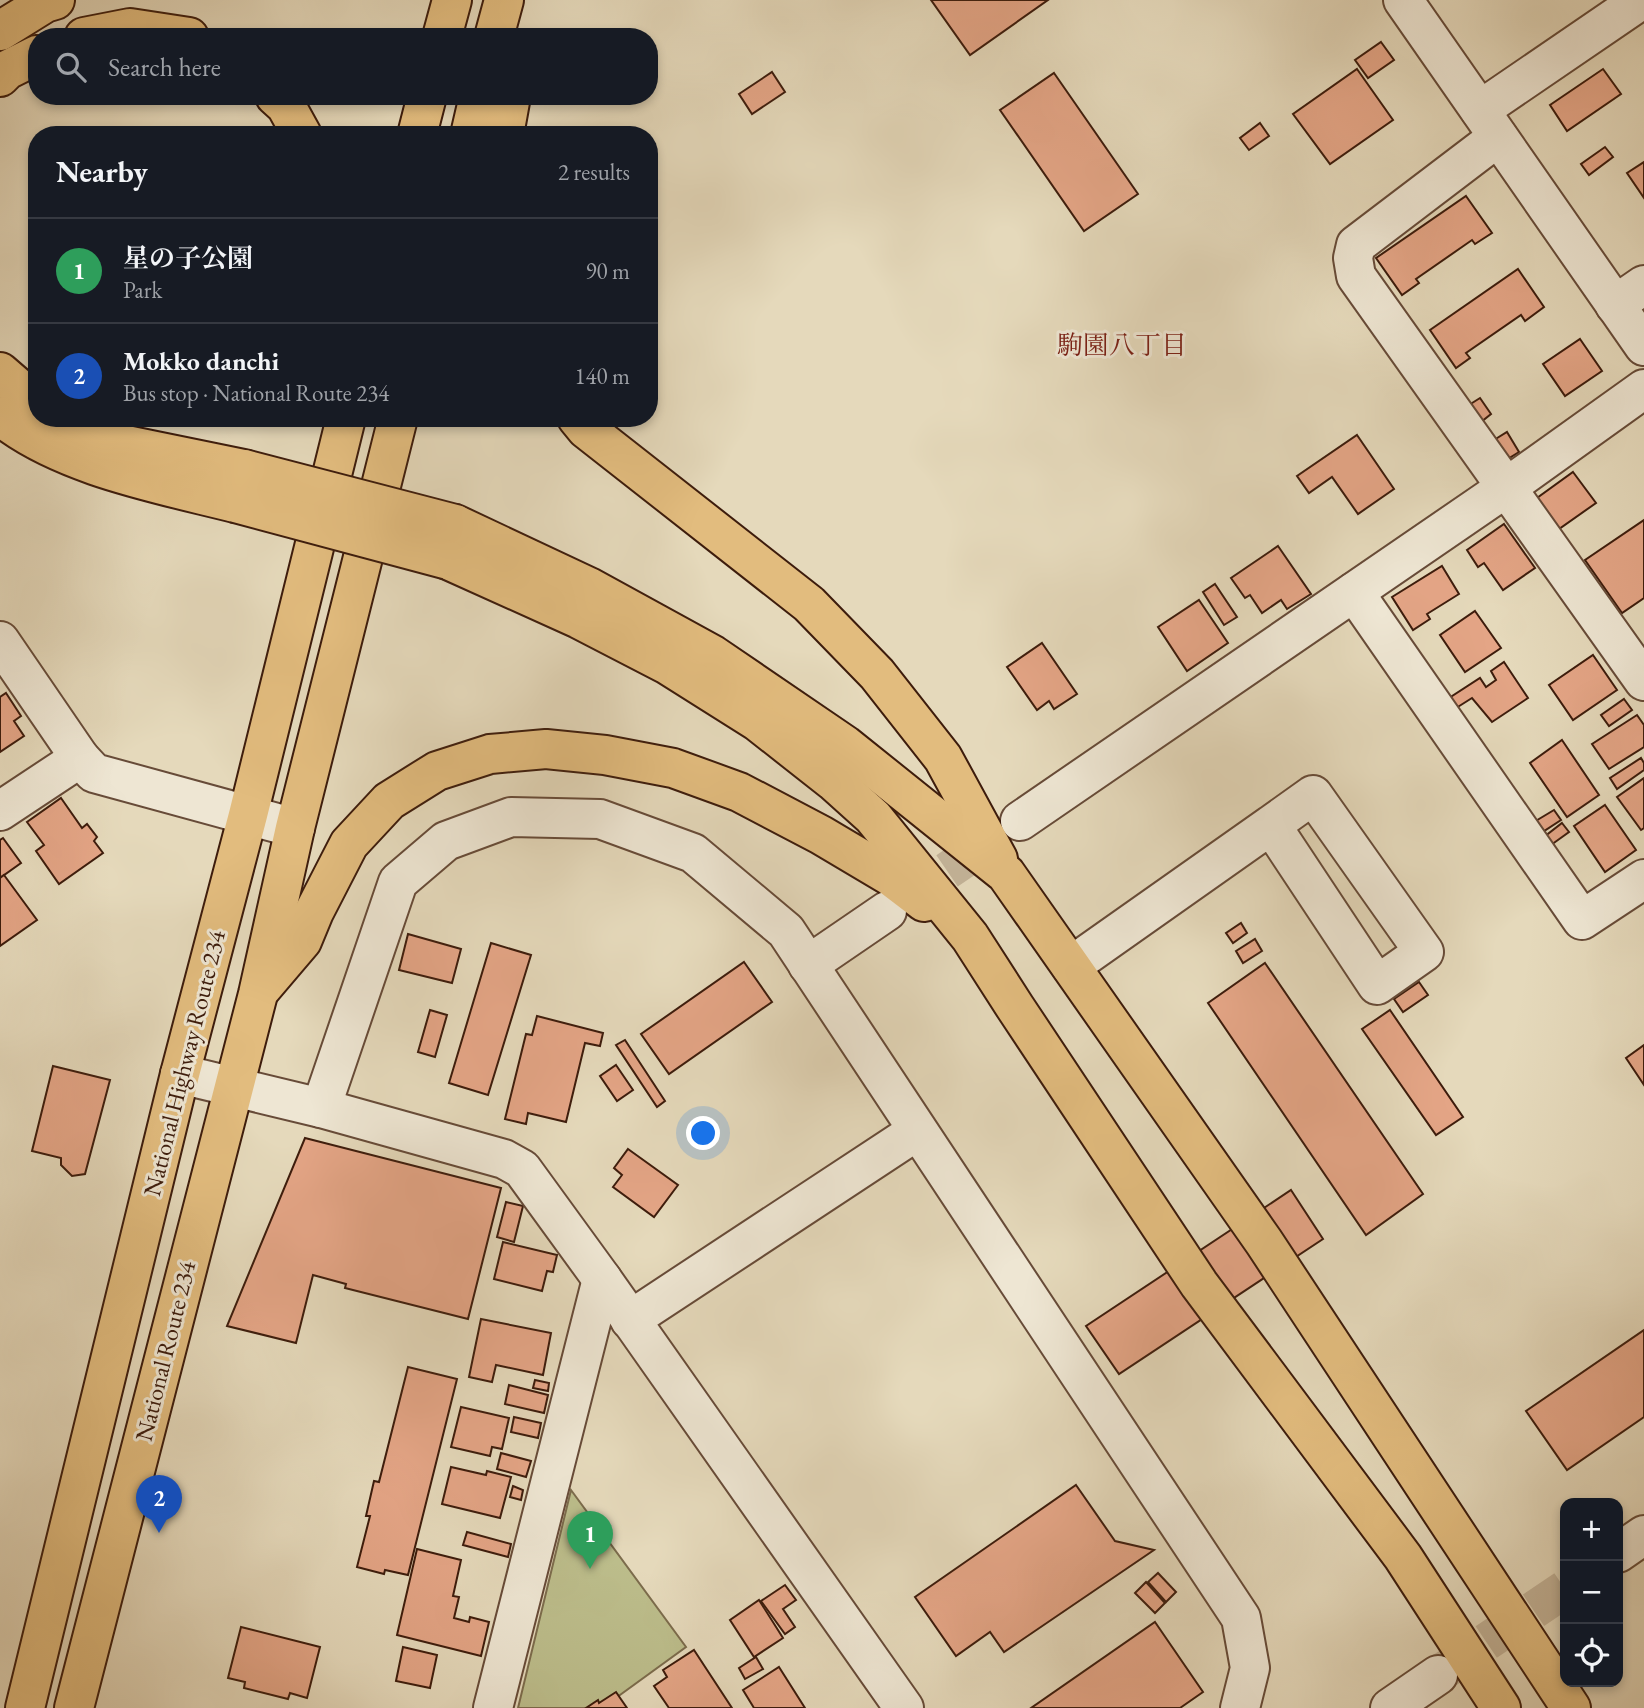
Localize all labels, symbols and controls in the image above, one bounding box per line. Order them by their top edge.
search box [28,28,658,105]
icon: search [52,48,90,86]
text: Search here [108,50,221,84]
text: Nearby [56,152,148,191]
text: 2 results [558,157,630,187]
text: 星の子公園 [123,241,253,275]
text: 1 [73,256,85,286]
text: 90 m [585,256,630,286]
text: Park [123,275,162,305]
district label: 駒園八丁目 [1057,328,1187,362]
text: Mokko danchi [123,344,279,378]
text: 2 [73,361,85,391]
text: 140 m [574,361,630,391]
text: Bus stop · National Route 234 [123,378,389,408]
street label: National Highway Route 234 [136,926,232,1199]
your location [686,1116,720,1150]
street label: National Route 234 [128,1257,202,1444]
pin: 2 [136,1475,182,1533]
map controls [1560,1498,1623,1687]
button: + [1560,1498,1623,1561]
pin: 1 [567,1511,613,1569]
button: − [1560,1561,1623,1624]
button: locate [1560,1624,1623,1687]

